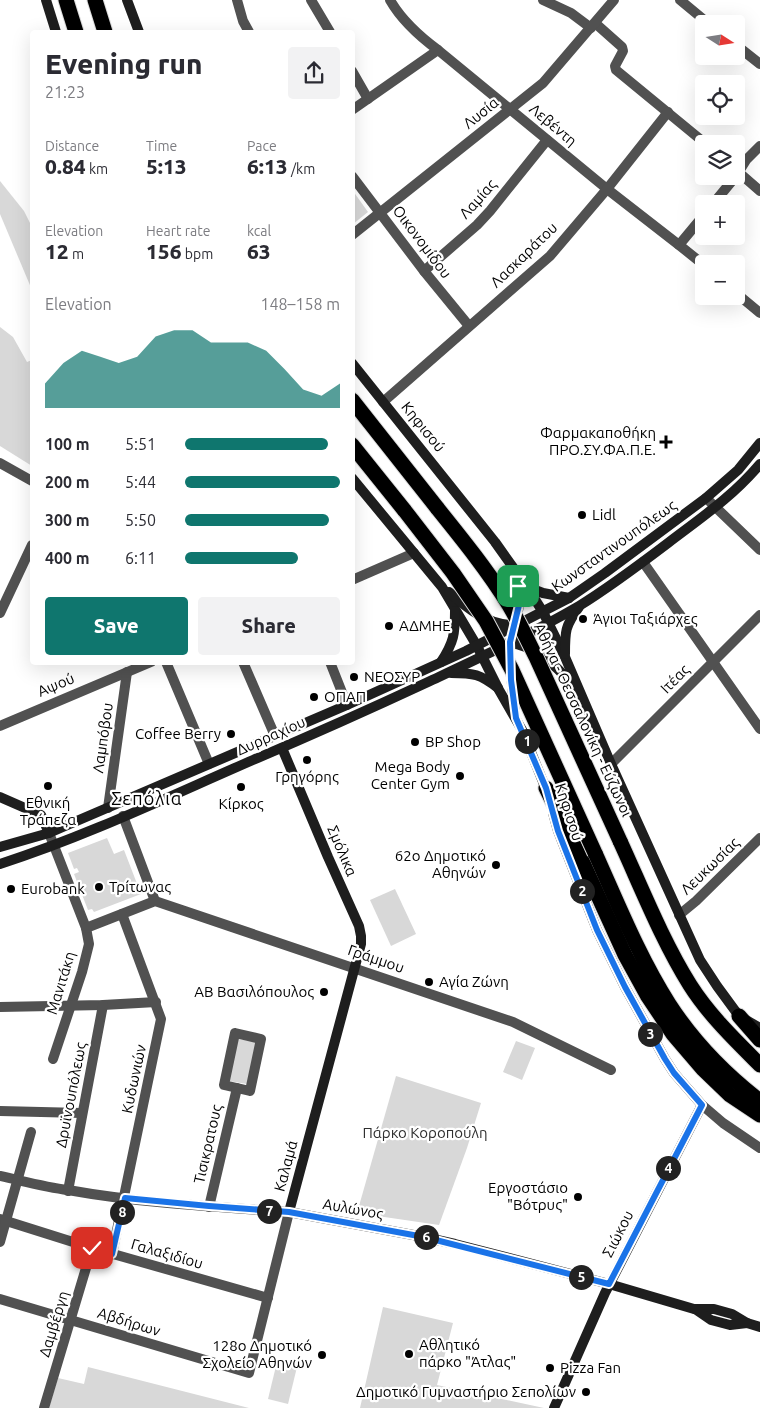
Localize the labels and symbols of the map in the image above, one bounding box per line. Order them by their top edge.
north arrow [695,15,745,65]
street label: Λυσία [460,93,502,132]
street label: Λεβέντη [526,100,580,149]
street label: Λαμίας [456,175,500,222]
street label: Οικονομίδου [390,202,455,281]
street label: Λασκαράτου [487,219,560,291]
street label: Κηφισού [398,398,449,455]
place label: Φαρμακαποθήκη ΠΡΟ.ΣΥ.ΦΑ.Π.Ε. [540,424,656,458]
marker: Φαρμακαποθήκη ΠΡΟ.ΣΥ.ΦΑ.Π.Ε. [660,436,672,448]
street label: Κωνσταντινουπόλεως [548,496,679,595]
place label: Lidl [592,506,616,523]
marker: Lidl [576,509,588,521]
pin [497,565,539,607]
place label: Άγιοι Ταξιάρχες [593,610,698,627]
marker: Άγιοι Ταξιάρχες [577,613,589,625]
place label: ΑΔΜΗΕ [399,617,451,634]
marker: ΑΔΜΗΕ [383,620,395,632]
street label: Αθήνα - Θεσσαλονίκη - Εύζωνοι [531,620,636,819]
street label: Ιτέας [657,661,693,697]
place label: ΝΕΟΣΥΡ [364,668,420,685]
street label: Αψού [35,669,77,700]
marker: ΝΕΟΣΥΡ [348,671,360,683]
place label: ΟΠΑΠ [324,688,366,705]
marker: ΟΠΑΠ [308,691,320,703]
street label: Λαμπόβου [89,702,116,774]
street label: Δυρραχίου [234,713,308,758]
place label: Coffee Berry [135,725,221,742]
marker: Coffee Berry [225,728,237,740]
pin: 1 [514,728,540,754]
place label: BP Shop [425,733,481,750]
marker: BP Shop [409,736,421,748]
marker: Γρηγόρης [301,754,313,766]
place label: Mega Body Center Gym [371,758,450,792]
place label: Γρηγόρης [275,768,339,785]
marker: Mega Body Center Gym [454,770,466,782]
marker: Εθνική Τράπεζα [42,780,54,792]
marker: Κίρκος [235,781,247,793]
street label: Κηφισού [552,781,587,843]
district label: Σεπόλια [111,788,183,808]
place label: Εθνική Τράπεζα [20,794,76,828]
place label: Κίρκος [218,795,264,812]
street label: Σμόλικα [324,823,361,879]
street label: Λευκωσίας [677,834,742,898]
place label: 62ο Δημοτικό Αθηνών [395,847,486,881]
marker: 62ο Δημοτικό Αθηνών [490,859,502,871]
place label: Τρίτωνας [109,878,171,895]
pin: 2 [570,878,594,904]
place label: Eurobank [21,880,85,897]
marker: Τρίτωνας [93,881,105,893]
marker: Eurobank [5,883,17,895]
street label: Γράμμου [346,941,407,976]
street label: Μανιτάκη [43,949,78,1016]
place label: Αγία Ζώνη [439,973,509,990]
marker: Αγία Ζώνη [423,976,435,988]
place label: ΑΒ Βασιλόπουλος [194,983,314,1000]
marker: ΑΒ Βασιλόπουλος [318,986,330,998]
pin: 3 [638,1022,662,1046]
street label: Δρυϊνουπόλεως [52,1041,89,1149]
street label: Κυδωνιών [118,1043,149,1115]
street label: Τισικρατους [190,1102,225,1185]
park label: Πάρκο Κοροπούλη [362,1124,488,1141]
street label: Καλαμά [271,1138,300,1193]
pin: 4 [656,1156,680,1180]
place label: Εργοστάσιο "Βότρυς" [488,1179,568,1213]
marker: Εργοστάσιο "Βότρυς" [572,1191,584,1203]
street label: Αυλώνος [322,1195,385,1222]
pin: 7 [256,1198,282,1224]
pin: 8 [110,1200,134,1224]
street label: Σιώκου [599,1208,637,1260]
pin: 6 [414,1224,438,1250]
pin [71,1227,113,1269]
street label: Γαλαξιδίου [129,1235,205,1272]
pin: 5 [568,1264,594,1290]
street label: Δαμβέργη [35,1289,72,1359]
street label: Αβδήρων [96,1304,163,1339]
place label: Αθλητικό πάρκο "Άτλας" [419,1336,516,1370]
place label: 128ο Δημοτικό Σχολείο Αθηνών [203,1337,312,1371]
marker: Αθλητικό πάρκο "Άτλας" [403,1348,415,1360]
marker: 128ο Δημοτικό Σχολείο Αθηνών [316,1349,328,1361]
place label: Pizza Fan [560,1359,621,1376]
marker: Pizza Fan [544,1362,556,1374]
place label: Δημοτικό Γυμναστήριο Σεπολίων [356,1383,576,1400]
marker: Δημοτικό Γυμναστήριο Σεπολίων [580,1386,592,1398]

